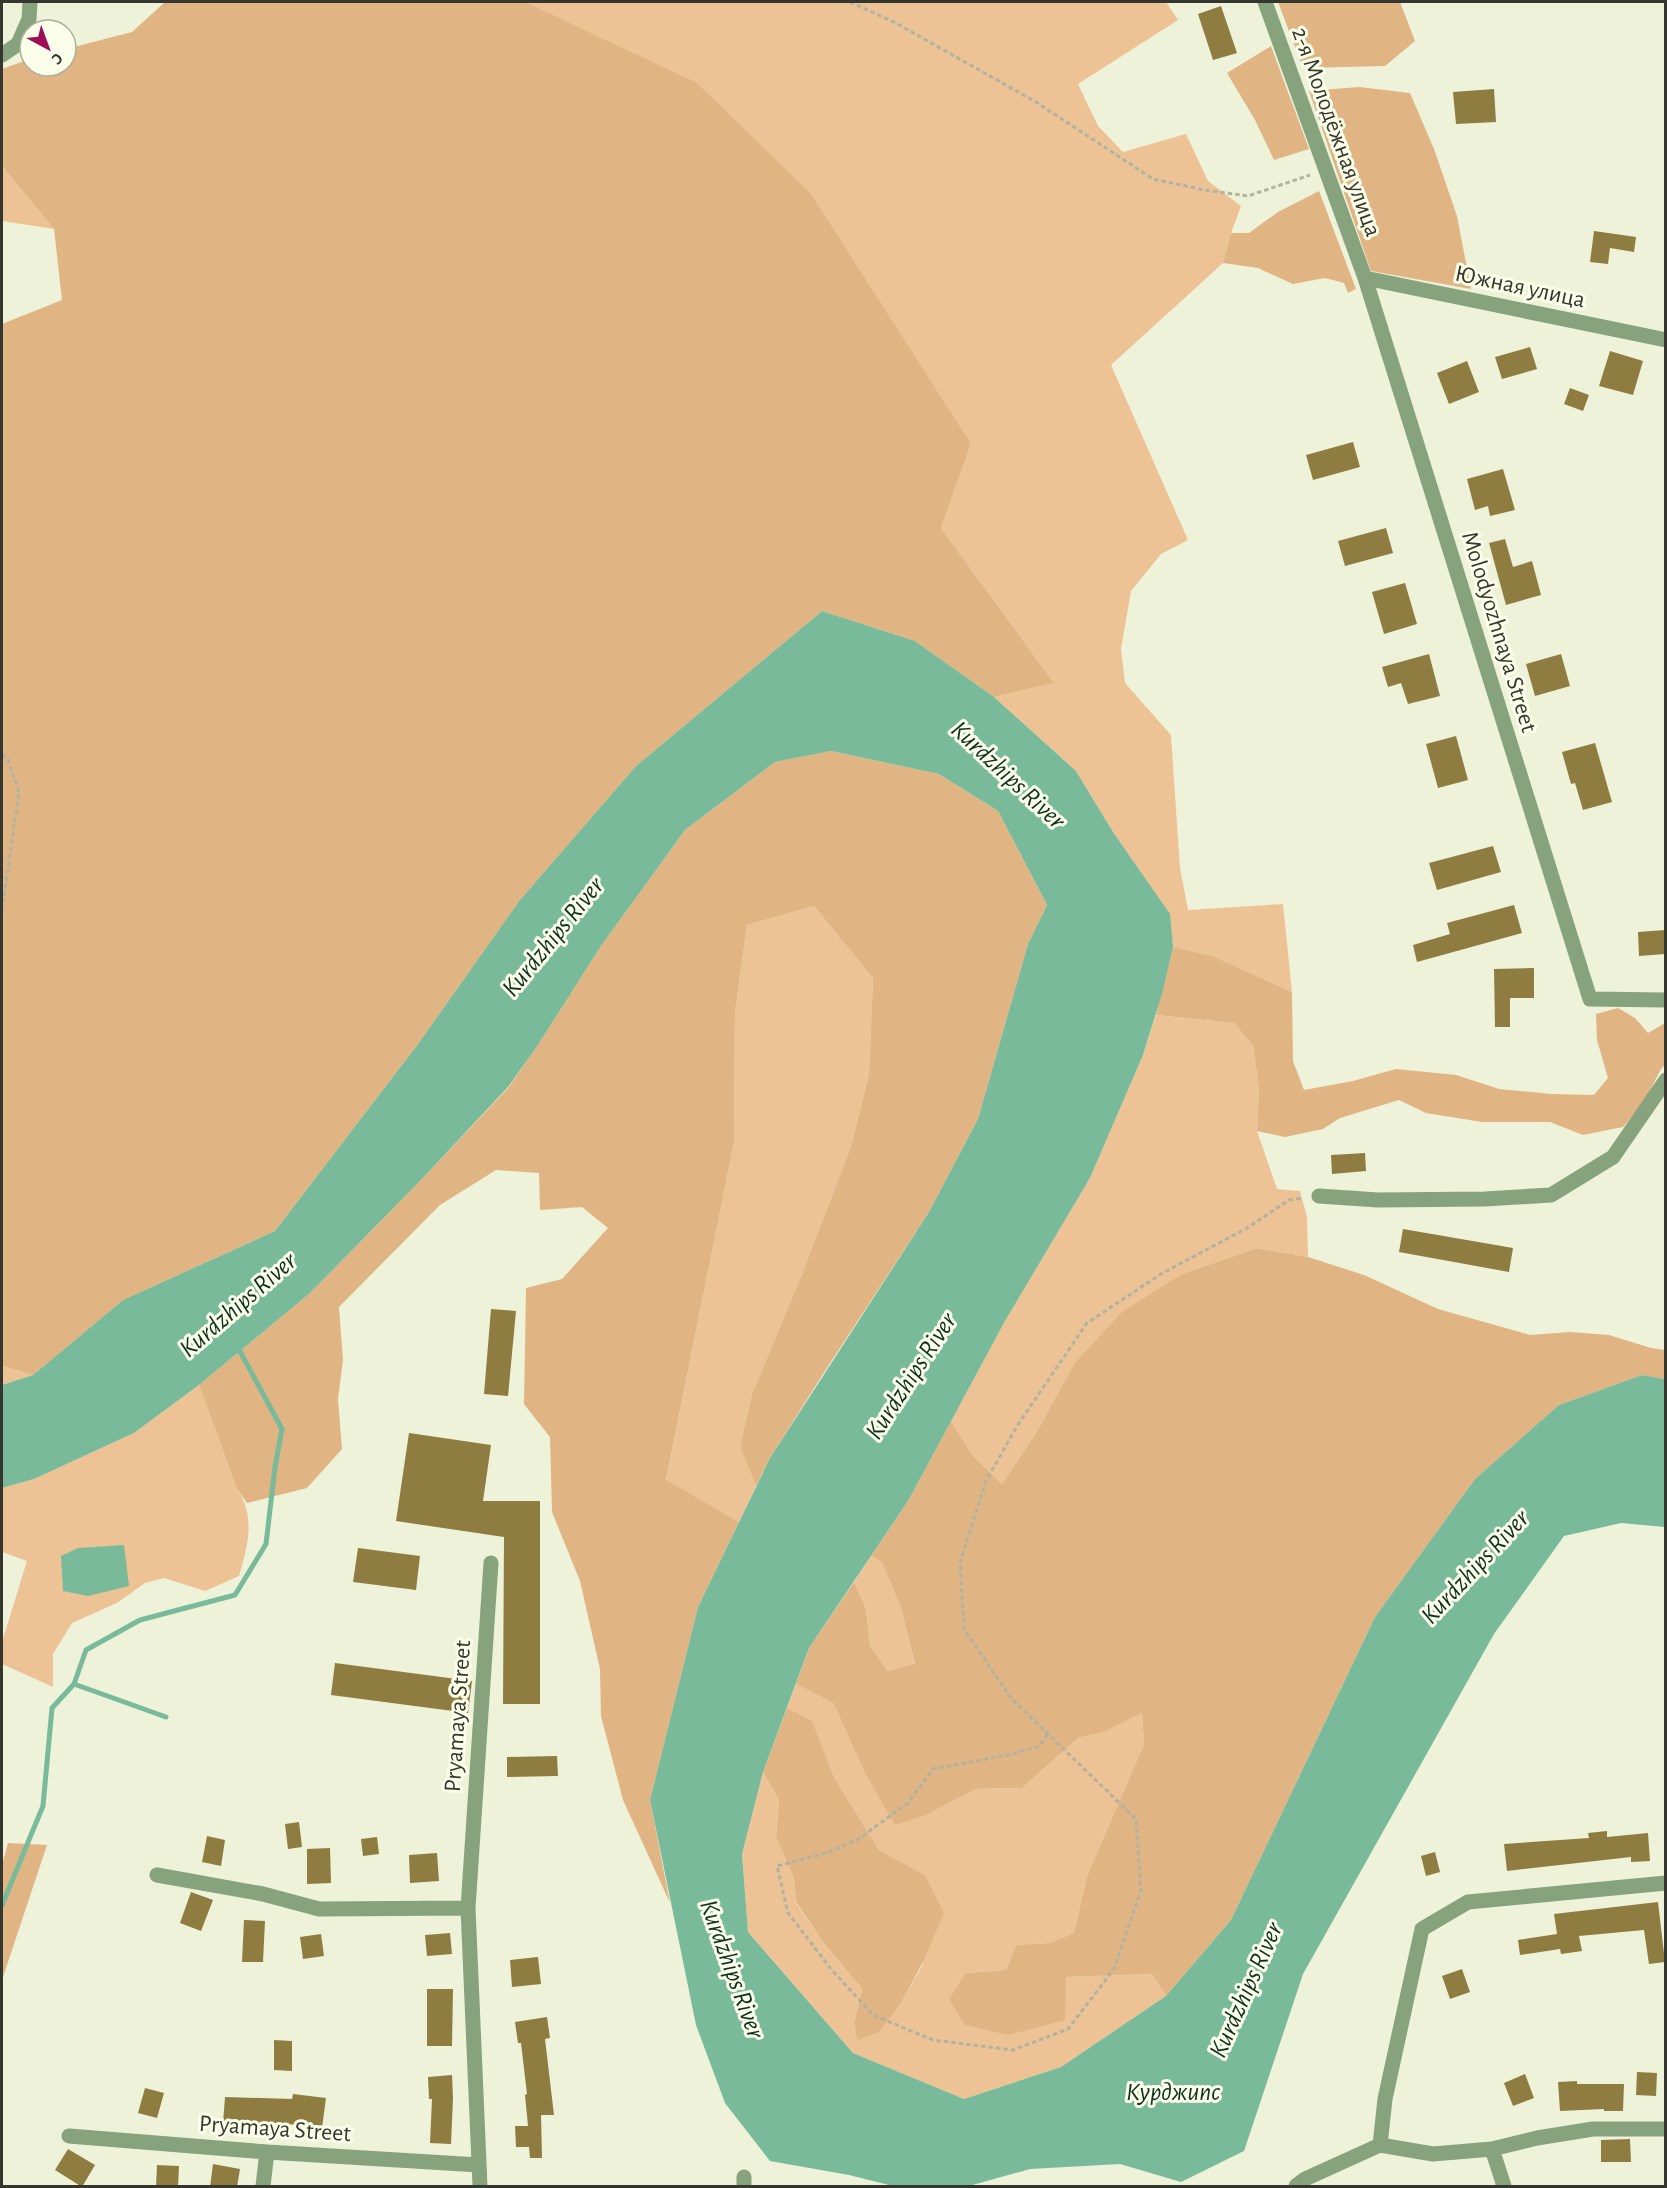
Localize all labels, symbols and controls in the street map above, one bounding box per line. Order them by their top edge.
north arrow [18,18,78,78]
street label: 2-я Молодёжная улица [1287,24,1385,240]
text: С [48,50,66,68]
street label: Южная улица [1453,261,1587,313]
street label: Molodyozhnaya Street [1457,529,1541,735]
water label: Kurdzhips River [946,716,1071,835]
water label: Kurdzhips River [497,871,610,1002]
water label: Kurdzhips River [175,1247,302,1362]
water label: Kurdzhips River [861,1307,962,1444]
water label: Kurdzhips River [1416,1504,1535,1629]
street label: Pryamaya Street [441,1639,475,1793]
water label: Kurdzhips River [695,1896,770,2043]
water label: Kurdzhips River [1205,1917,1288,2062]
water label: Курджипс [1126,2079,1220,2105]
street label: Pryamaya Street [198,2112,352,2146]

